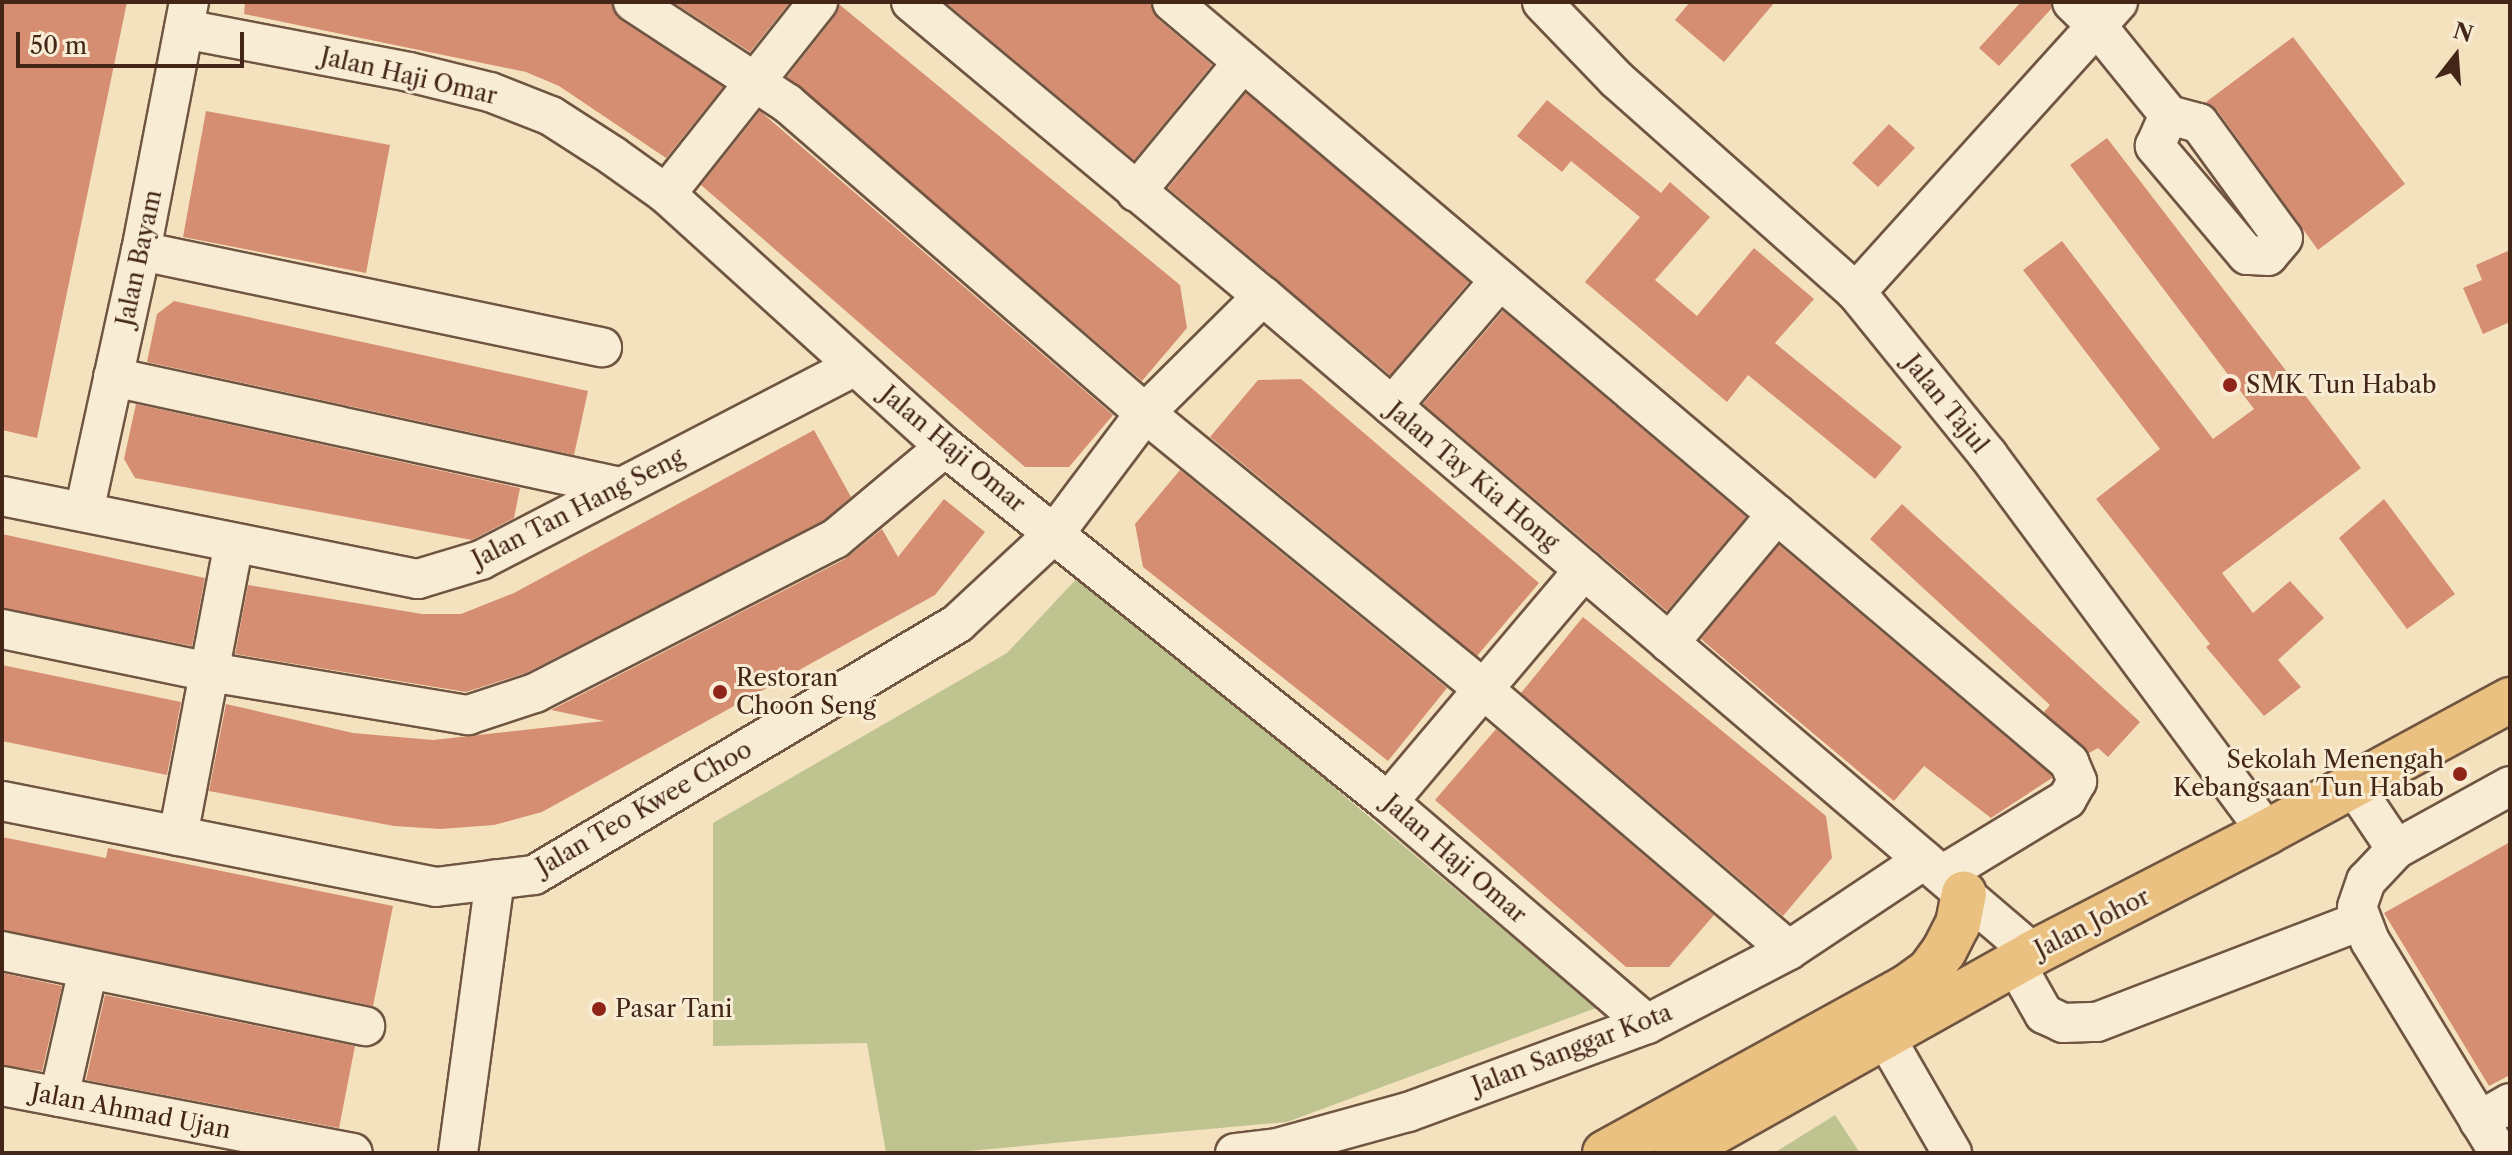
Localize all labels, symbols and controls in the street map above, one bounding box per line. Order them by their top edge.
scale bar [20,16,248,66]
north arrow [2416,16,2496,96]
text: N [2450,17,2476,48]
text: 50 m [30,31,87,60]
street label: Jalan Haji Omar [318,42,500,110]
street label: Jalan Bayam [111,187,167,329]
street label: Jalan Tajul [1897,349,1995,459]
place label: SMK Tun Habab [2246,371,2438,399]
marker: SMK Tun Habab [2221,376,2239,394]
street label: Jalan Haji Omar [875,380,1031,518]
street label: Jalan Tay Kia Hong [1381,395,1565,557]
street label: Jalan Tan Hang Seng [467,442,689,574]
place label: Restoran Choon Seng [736,664,876,720]
marker: Restoran Choon Seng [711,683,729,701]
street label: Jalan Teo Kwee Choo [531,734,757,882]
place label: Sekolah Menengah Kebangsaan Tun Habab [2172,746,2444,802]
marker: Sekolah Menengah Kebangsaan Tun Habab [2451,765,2469,783]
street label: Jalan Haji Omar [1377,789,1533,929]
street label: Jalan Johor [2030,882,2154,964]
place label: Pasar Tani [615,995,733,1023]
street label: Jalan Sanggar Kota [1468,998,1676,1100]
marker: Pasar Tani [590,1000,608,1018]
street label: Jalan Ahmad Ujan [28,1077,234,1145]

